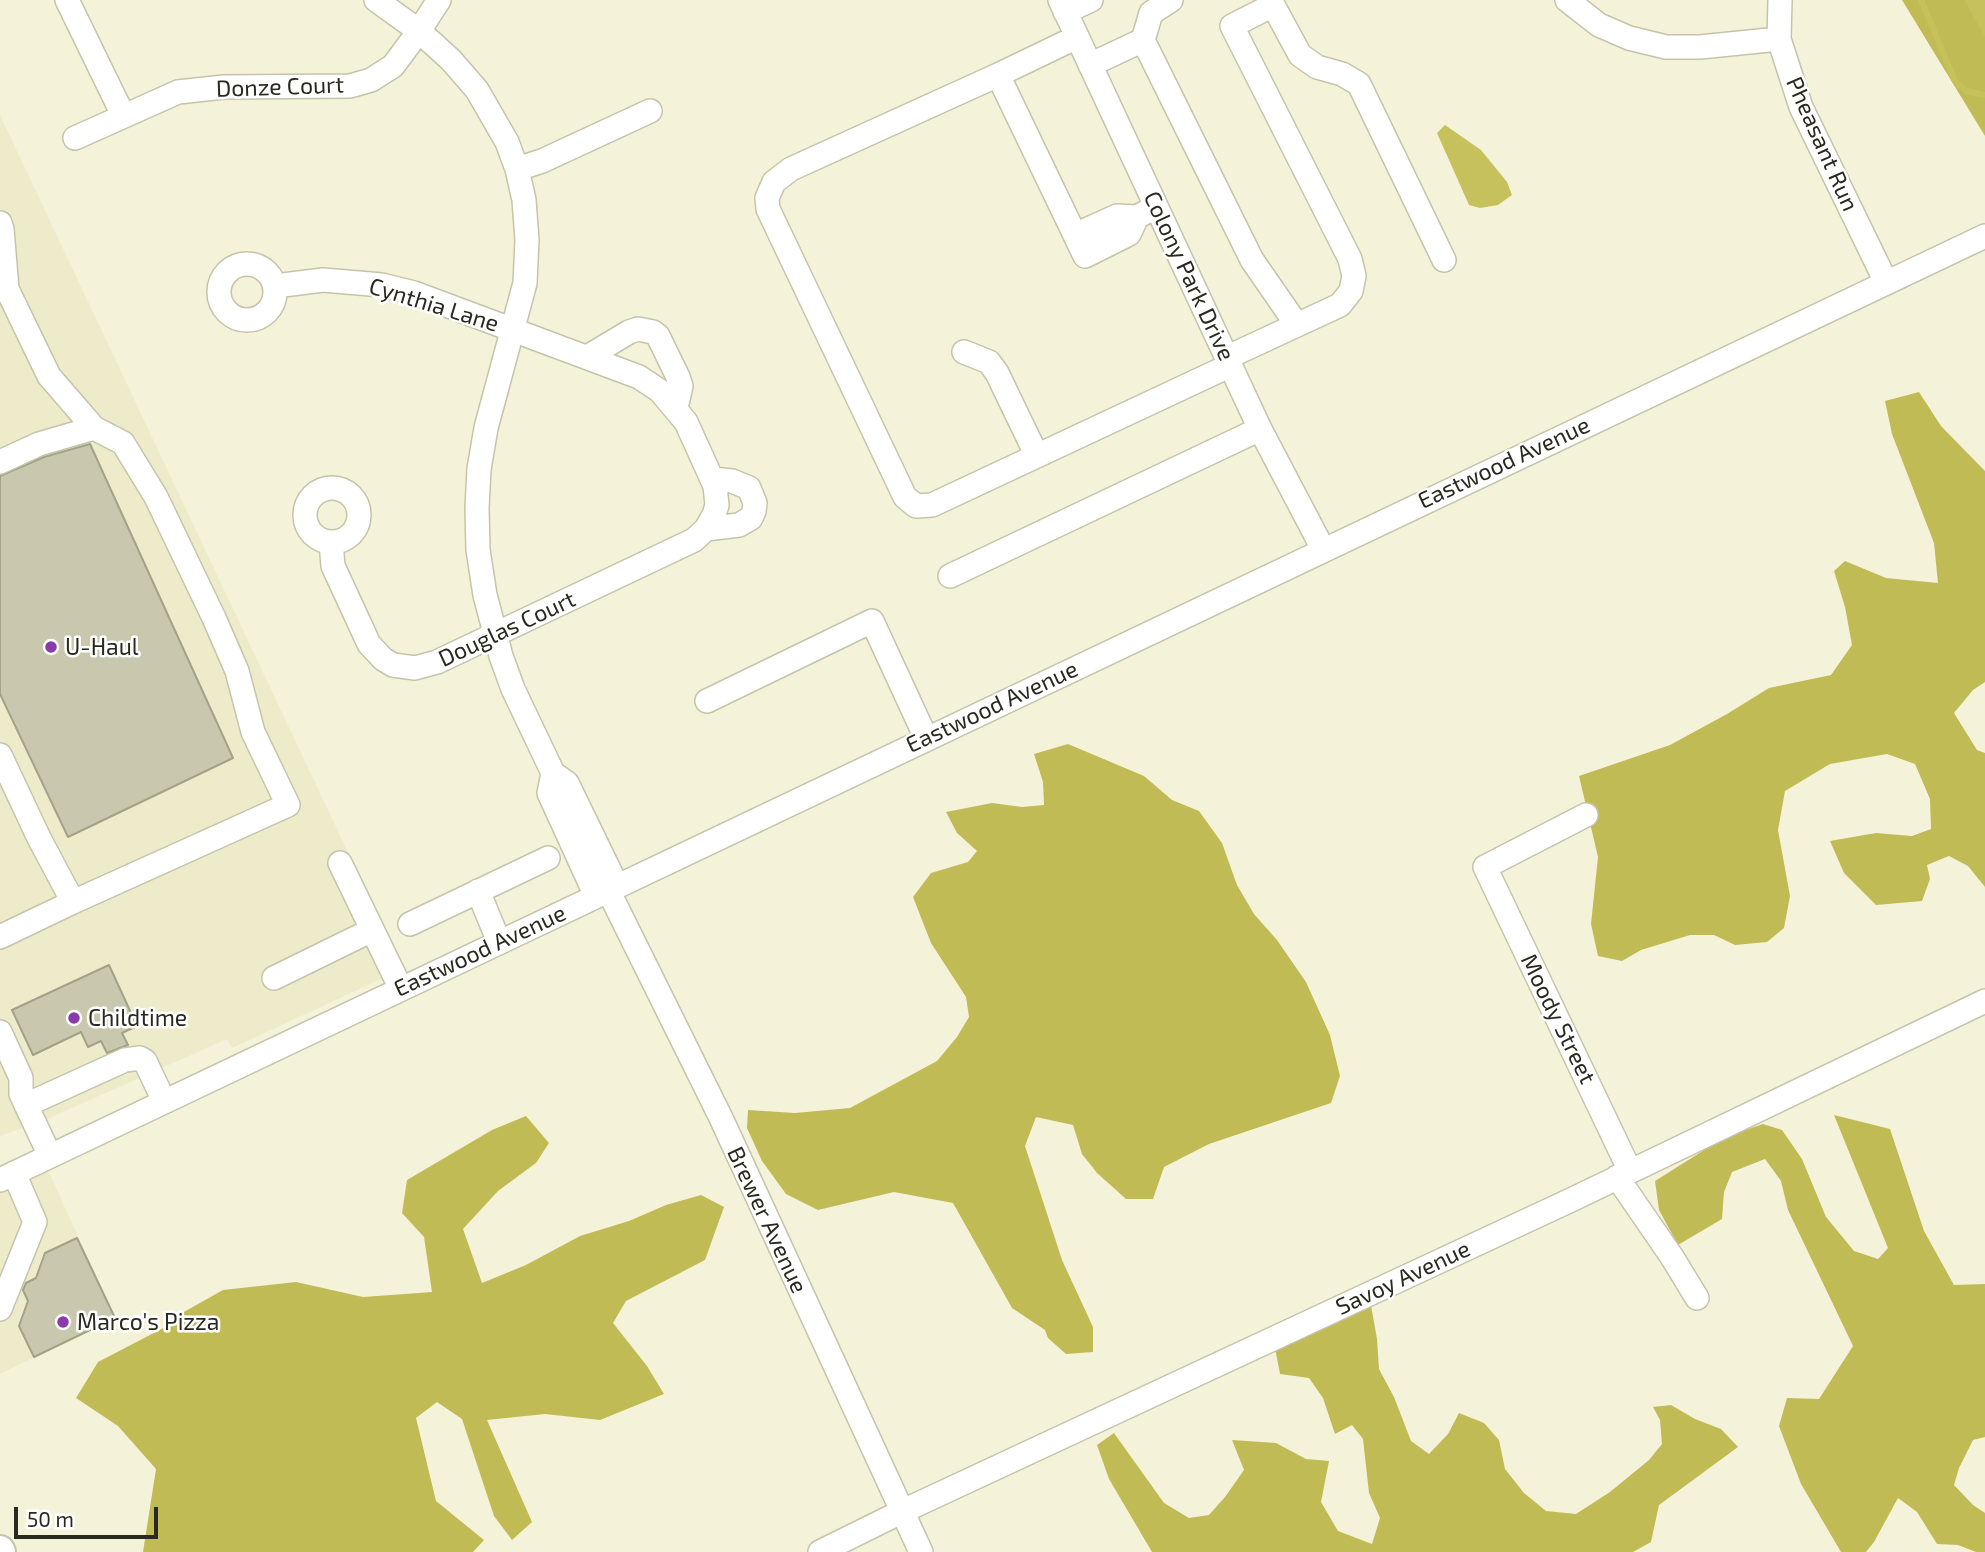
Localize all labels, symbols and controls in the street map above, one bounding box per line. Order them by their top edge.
street label: Donze Court [215,71,345,103]
street label: Pheasant Run [1780,73,1864,215]
street label: Colony Park Drive [1138,187,1240,365]
street label: Cynthia Lane [366,272,502,338]
street label: Eastwood Avenue [1414,411,1594,515]
street label: Douglas Court [434,585,580,673]
place label: U-Haul [65,633,139,661]
marker: U-Haul [43,639,59,655]
street label: Eastwood Avenue [902,655,1082,759]
street label: Eastwood Avenue [390,899,570,1003]
street label: Moody Street [1515,950,1601,1088]
place label: Childtime [88,1004,187,1032]
marker: Childtime [66,1010,82,1026]
street label: Brewer Avenue [721,1142,813,1298]
street label: Savoy Avenue [1332,1235,1474,1321]
place label: Marco's Pizza [77,1308,219,1336]
marker: Marco's Pizza [55,1314,71,1330]
scale bar [18,1492,161,1536]
text: 50 m [27,1506,74,1531]

